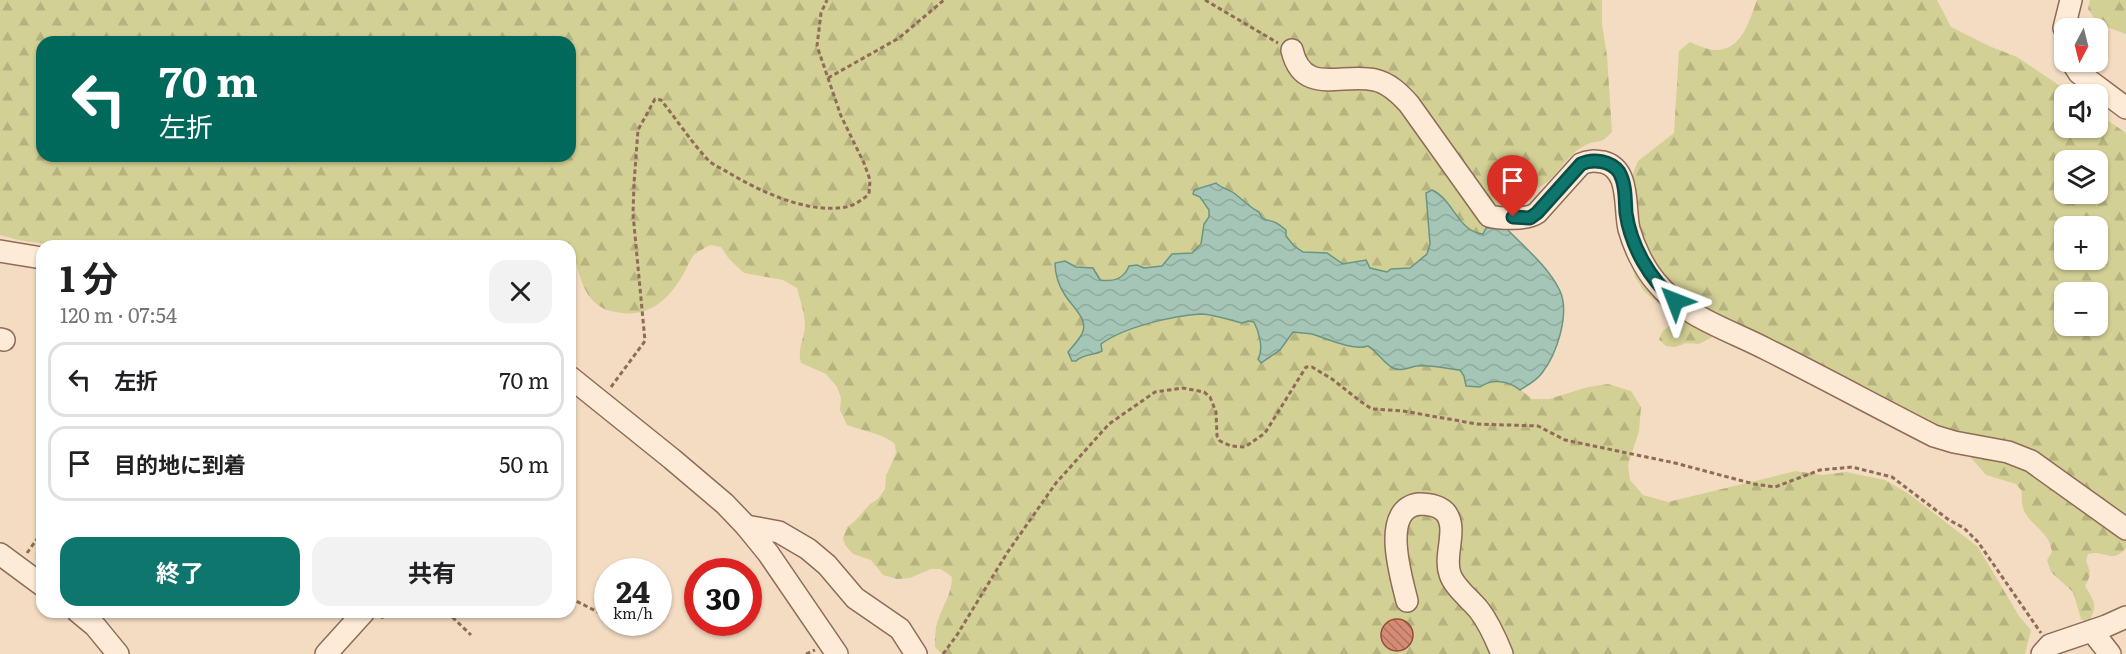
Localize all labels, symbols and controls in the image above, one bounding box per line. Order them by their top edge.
north arrow [2054,18,2108,72]
map controls [2054,18,2108,336]
text: 70 m [159,48,258,110]
icon: left [60,60,138,138]
button: sound [2054,84,2108,138]
text: 左折 [159,105,213,145]
button: layers [2054,150,2108,204]
pin [1487,155,1538,217]
icon: arrive [1496,164,1529,197]
button: + [2054,216,2108,270]
text: 1 分 [60,250,118,303]
button: close [489,260,552,323]
position arrow [1643,269,1707,333]
button: − [2054,282,2108,336]
text: 120 m · 07:54 [60,299,177,329]
icon: left [63,363,96,396]
text: 左折 [114,363,158,396]
text: 70 m [499,363,549,396]
icon: arrive [63,447,96,480]
text: 目的地に到着 [114,447,246,480]
text: 50 m [499,447,549,480]
button: 終了 [60,537,300,606]
button: 共有 [312,537,552,606]
speed limit sign: 30 [684,558,762,636]
text: 24 [616,568,650,612]
text: km/h [613,601,653,624]

